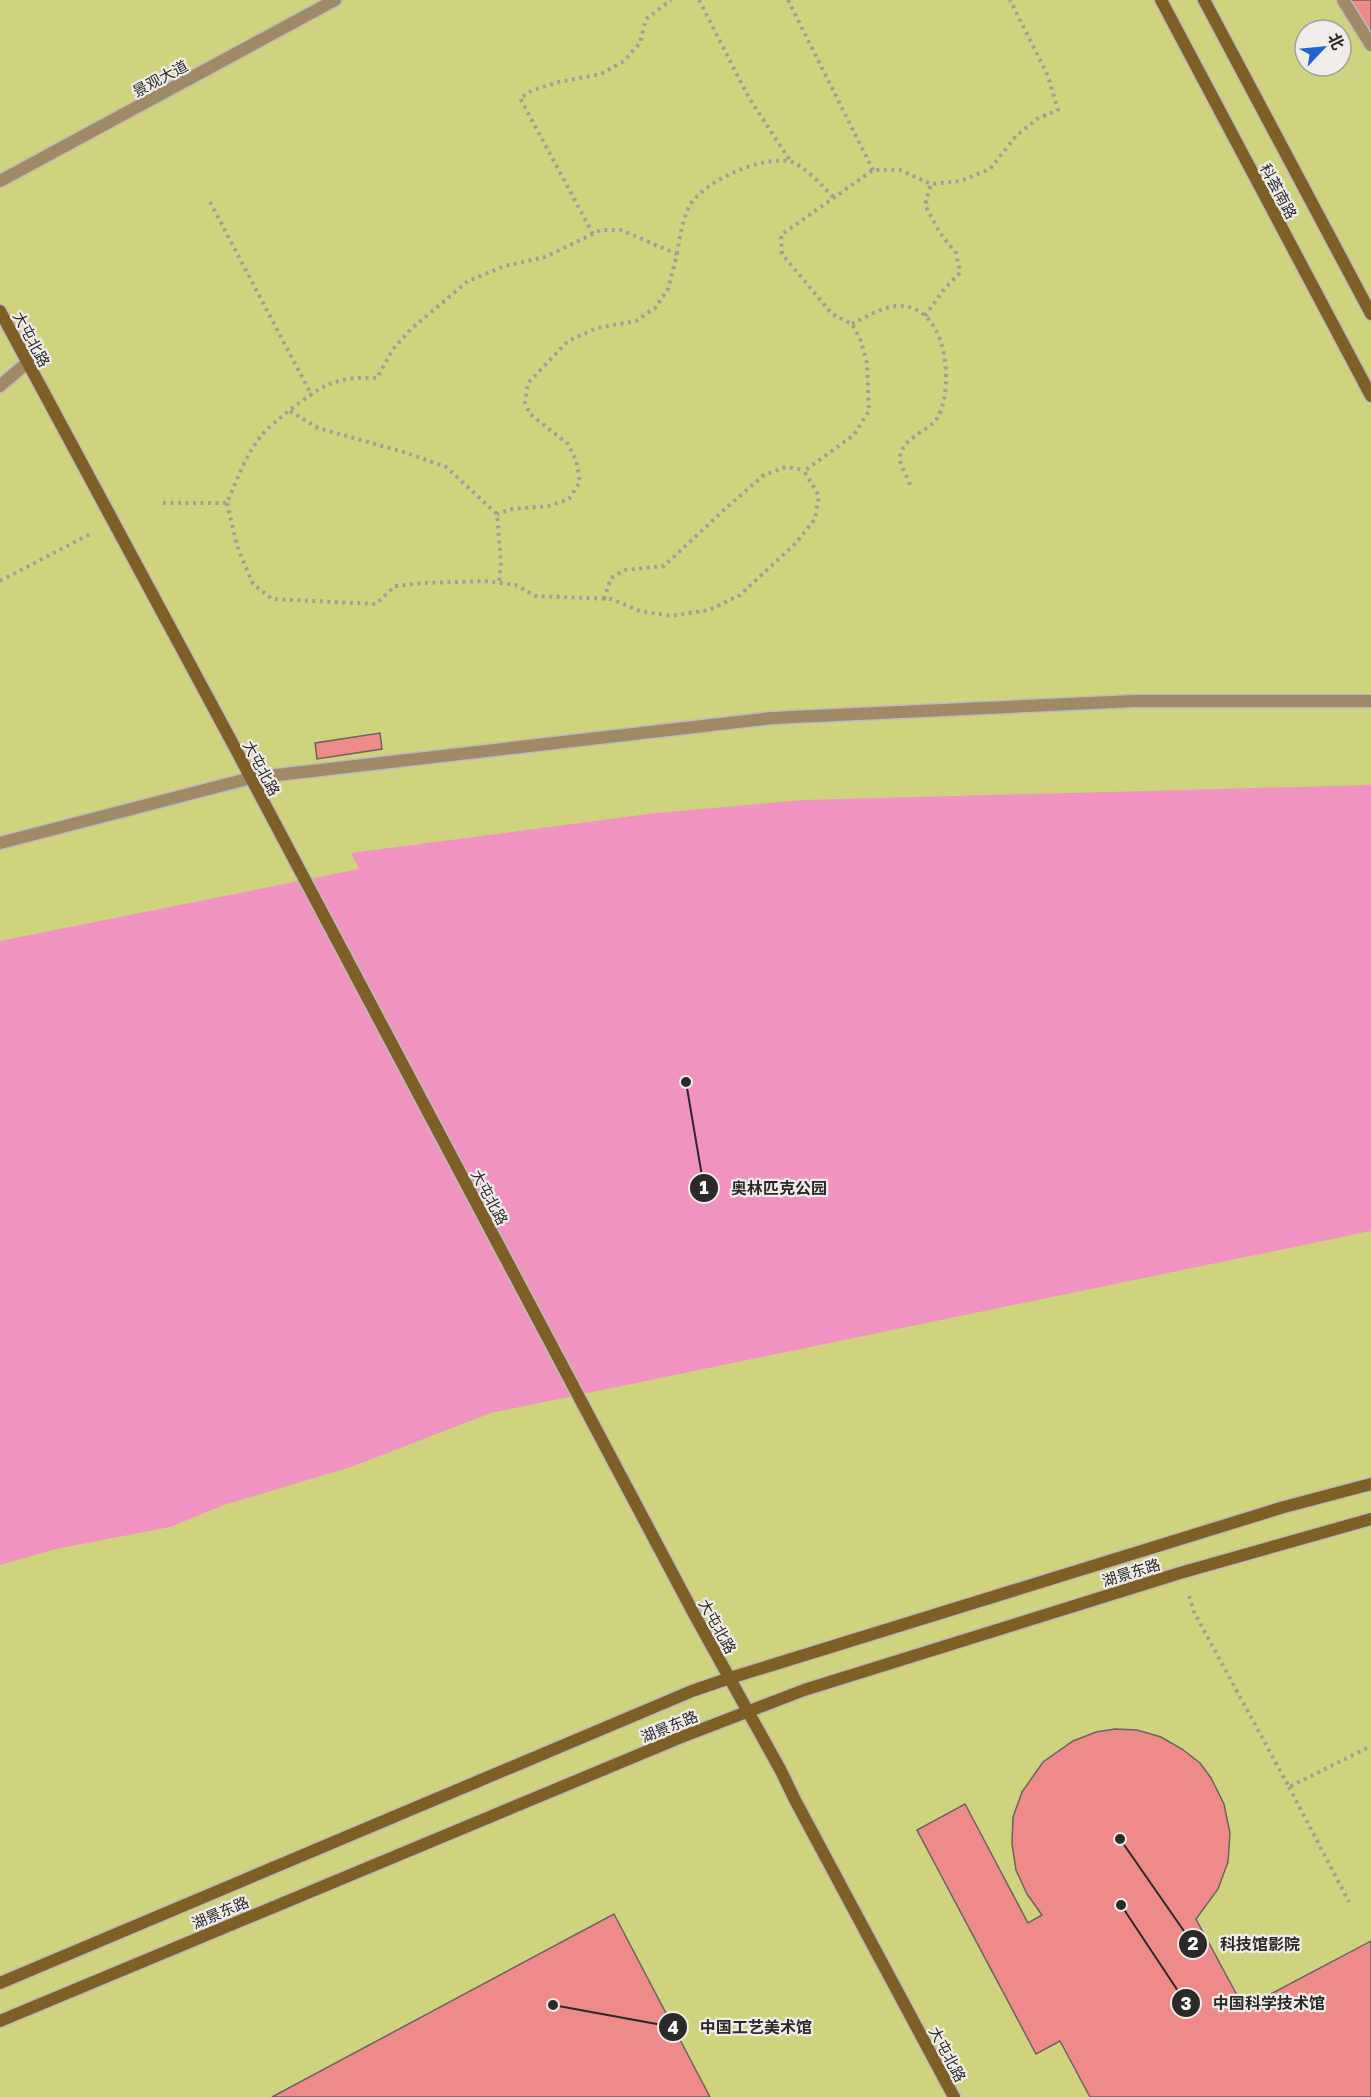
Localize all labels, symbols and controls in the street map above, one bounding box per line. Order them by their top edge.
north arrow [1293,18,1353,78]
text: 北 [1324,30,1349,53]
street label: 景观大道 [129,56,191,100]
street label: 科荟南路 [1257,160,1301,222]
street label: 大屯北路 [10,308,54,370]
street label: 大屯北路 [240,737,284,799]
street label: 大屯北路 [468,1166,512,1228]
callout: 奥林匹克公园 [689,1171,839,1205]
text: 1 [699,1176,709,1198]
text: 奥林匹克公园 [731,1178,827,1198]
street label: 湖景东路 [1100,1555,1162,1589]
street label: 大屯北路 [696,1595,740,1657]
street label: 湖景东路 [638,1706,700,1746]
street label: 湖景东路 [189,1892,251,1932]
callout: 科技馆影院 [1178,1927,1312,1961]
text: 2 [1188,1932,1199,1954]
text: 科技馆影院 [1220,1934,1300,1954]
callout: 中国科学技术馆 [1171,1986,1337,2020]
text: 3 [1181,1992,1192,2014]
text: 中国科学技术馆 [1213,1993,1325,2013]
callout: 中国工艺美术馆 [658,2010,824,2044]
text: 4 [667,2016,679,2038]
text: 中国工艺美术馆 [700,2017,812,2037]
street label: 大屯北路 [926,2023,970,2085]

